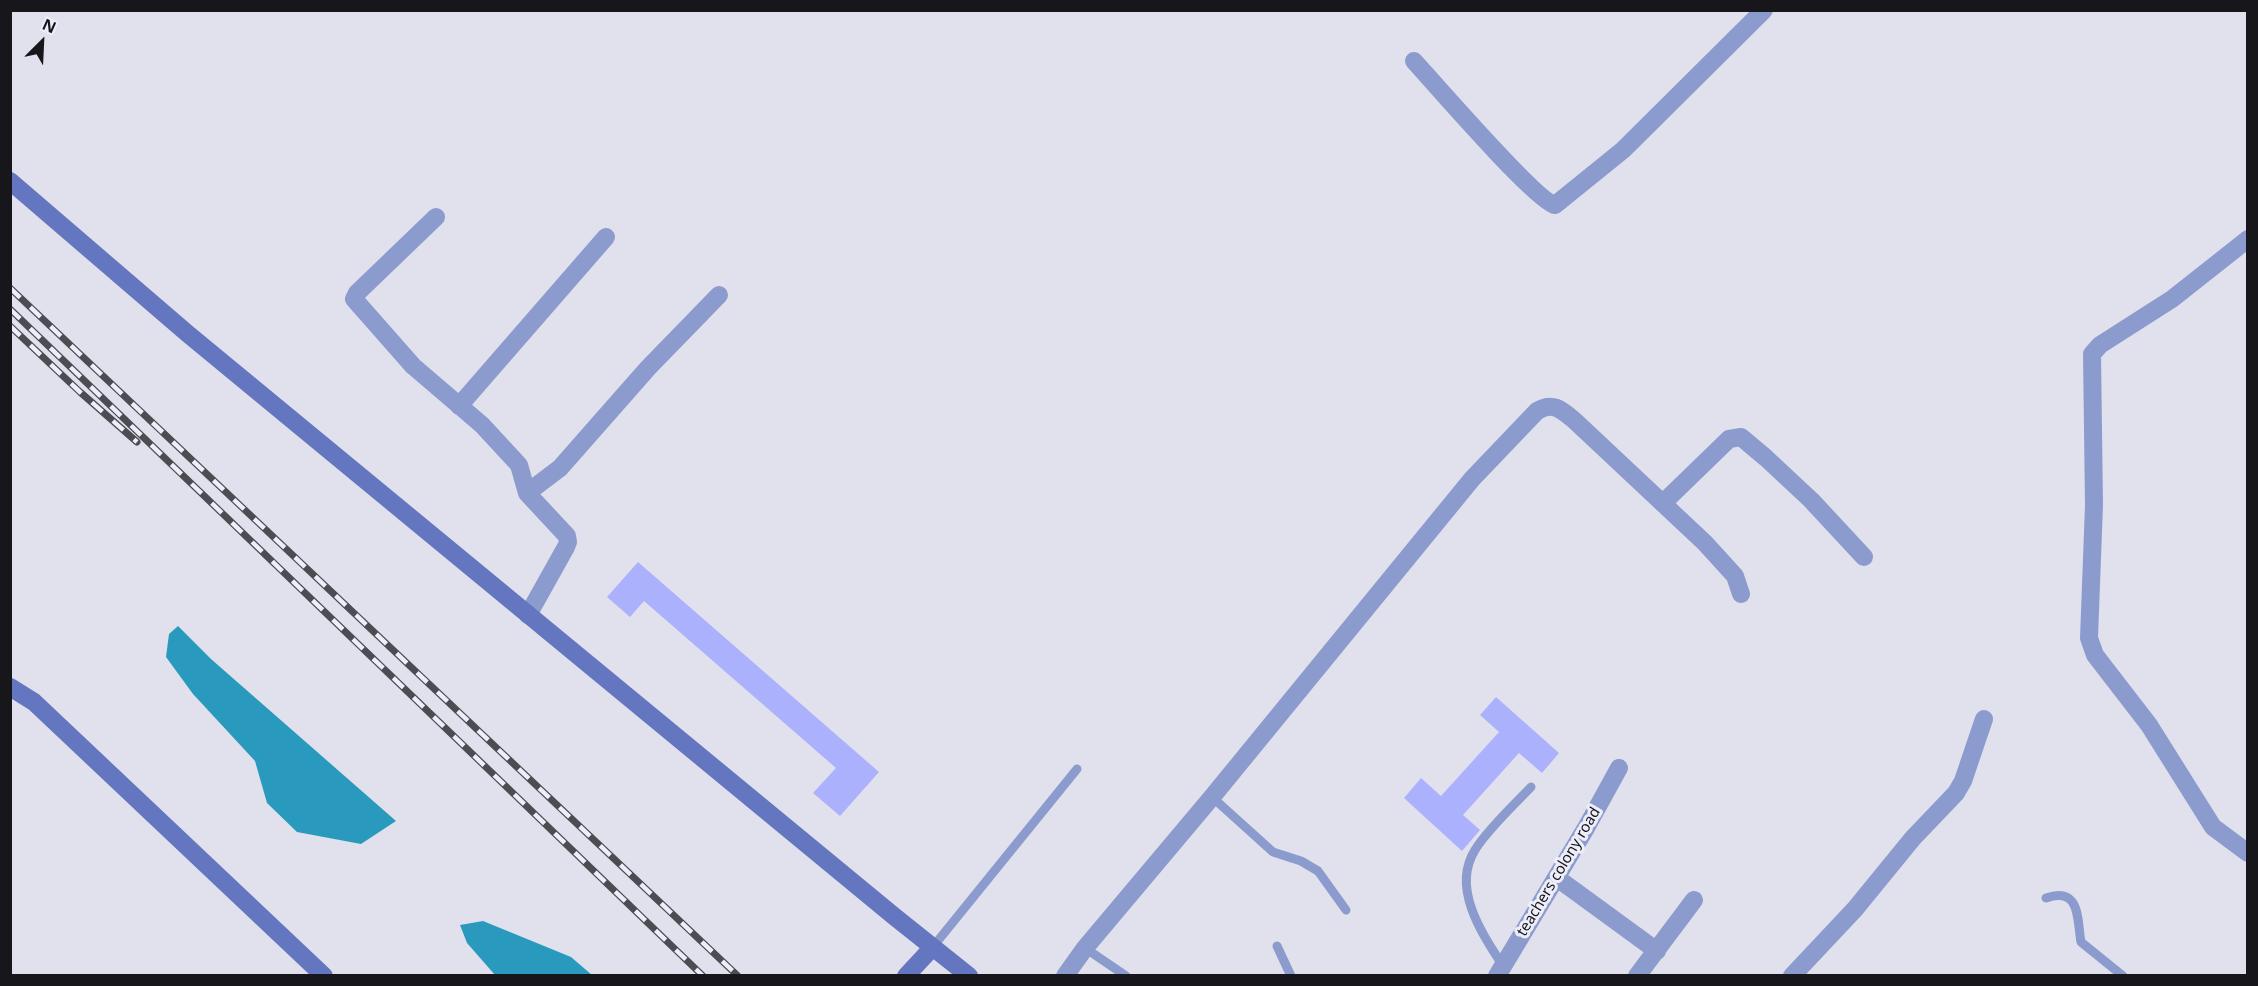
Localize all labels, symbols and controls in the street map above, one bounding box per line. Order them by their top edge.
north arrow [12,12,72,72]
text: N [39,13,60,38]
street label: teachers colony road [1513,804,1605,940]

